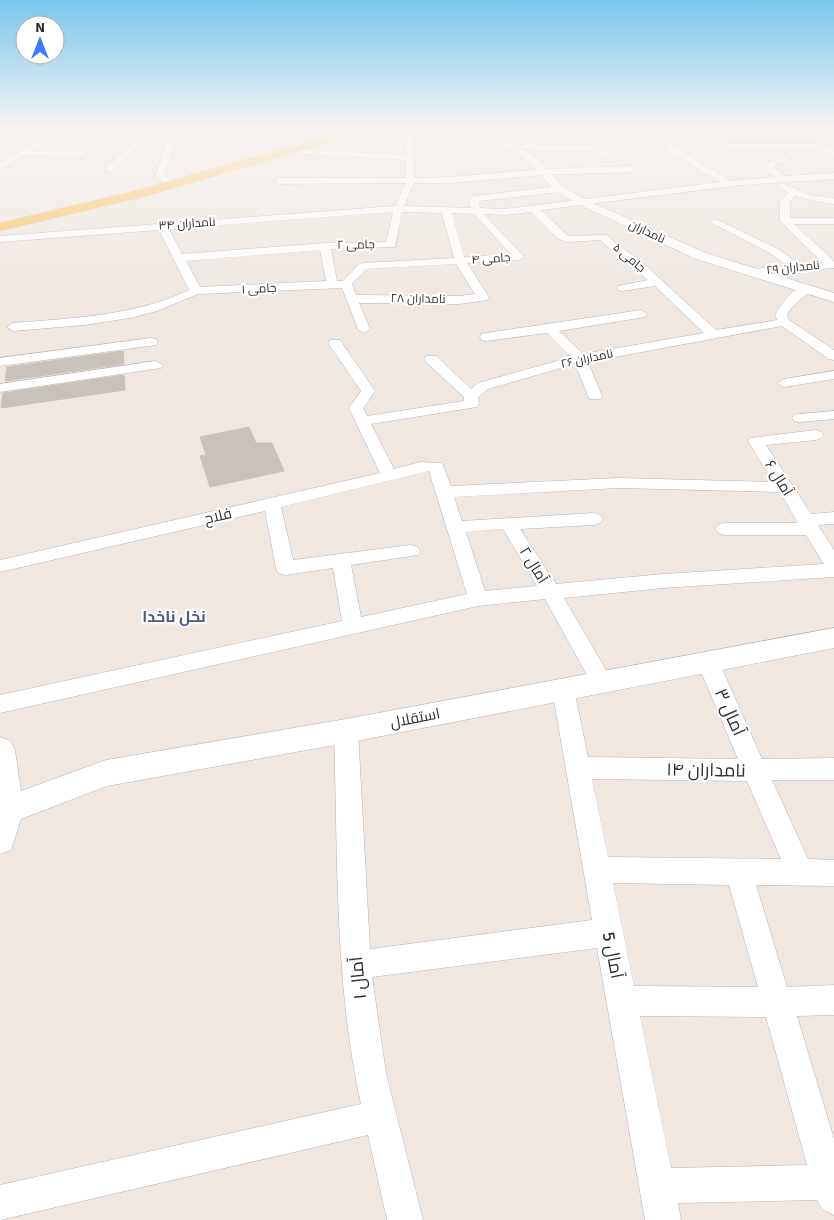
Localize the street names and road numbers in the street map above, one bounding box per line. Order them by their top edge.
street label: نامداران ۳۴ [158,215,216,233]
street label: نامداران [626,217,668,247]
street label: جامی ۲ [337,237,375,253]
street label: جامی ۵ [610,240,648,276]
street label: جامی ۴ [471,250,511,268]
street label: نامداران ۲۹ [766,258,820,278]
street label: جامی ۱ [241,281,277,297]
street label: نامداران ۲۸ [390,291,446,307]
street label: نامداران ۲۶ [559,346,615,372]
street label: آمال ۶ [761,457,797,499]
street label: فلاح [202,504,234,530]
street label: آمال ۲ [516,544,552,586]
street label: آمال ۳ [710,685,750,739]
street label: استقلال [388,704,442,732]
street label: نامداران ۱۴ [666,758,746,782]
street label: آمال 5 [598,930,628,981]
street label: آمال ۱ [345,955,371,1001]

